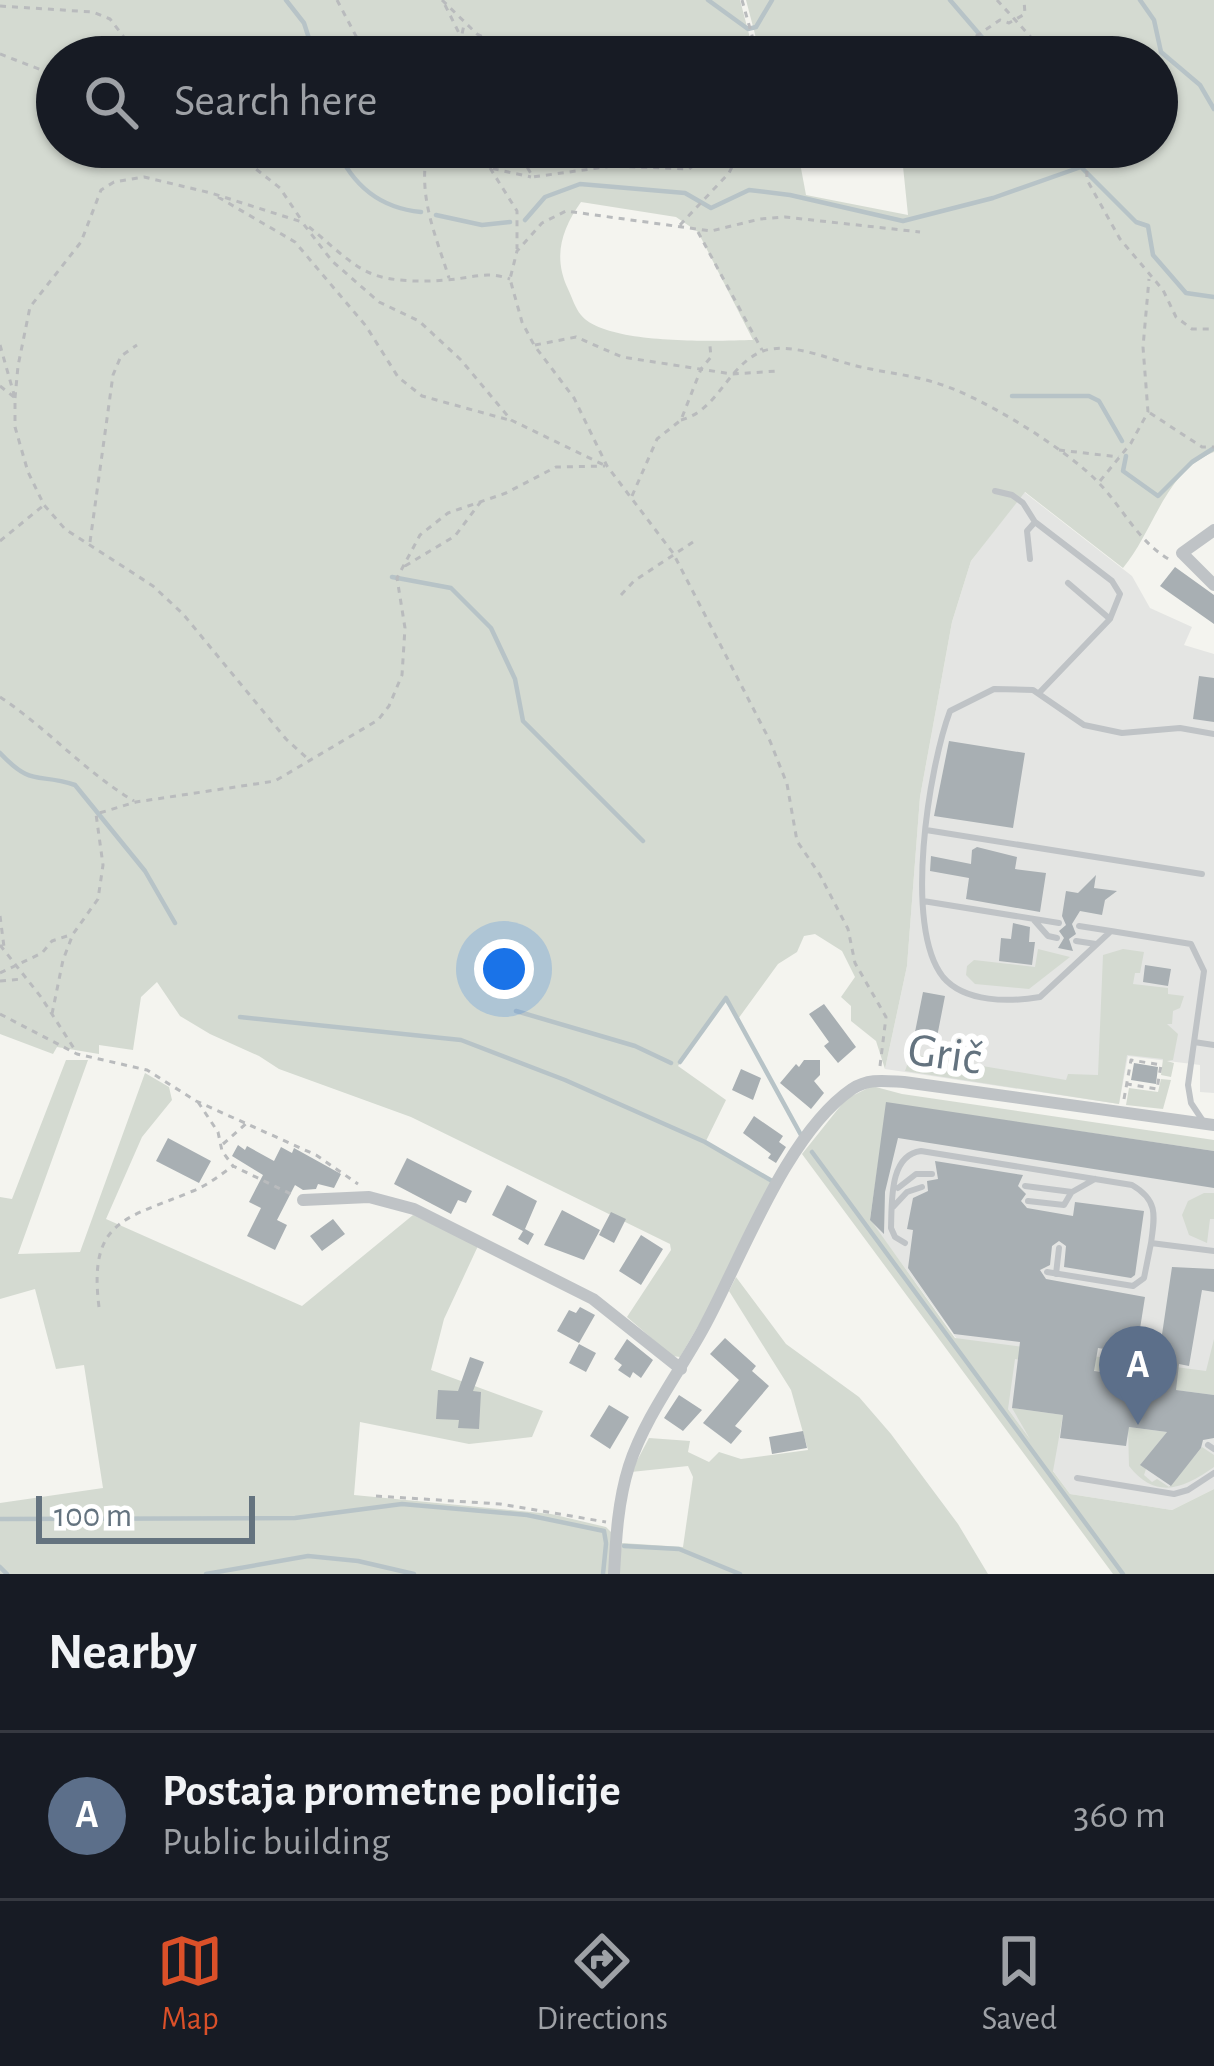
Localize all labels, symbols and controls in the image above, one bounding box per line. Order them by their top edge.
search box [36,36,1178,168]
icon: search [78,69,144,135]
text: Search here [174,79,377,124]
your location [474,939,534,999]
street label: Grič [905,1026,984,1084]
pin: A [1099,1326,1177,1425]
scale bar [36,1490,255,1543]
text: 100 m [54,1500,132,1533]
text: Nearby [48,1627,197,1678]
text: Postaja prometne policije [162,1769,621,1814]
text: A [75,1796,99,1835]
text: 360 m [1073,1796,1166,1835]
text: Public building [162,1823,390,1862]
tab: Map [157,1928,223,2040]
tab: Directions [536,1928,668,2040]
tab: Saved [982,1928,1057,2040]

